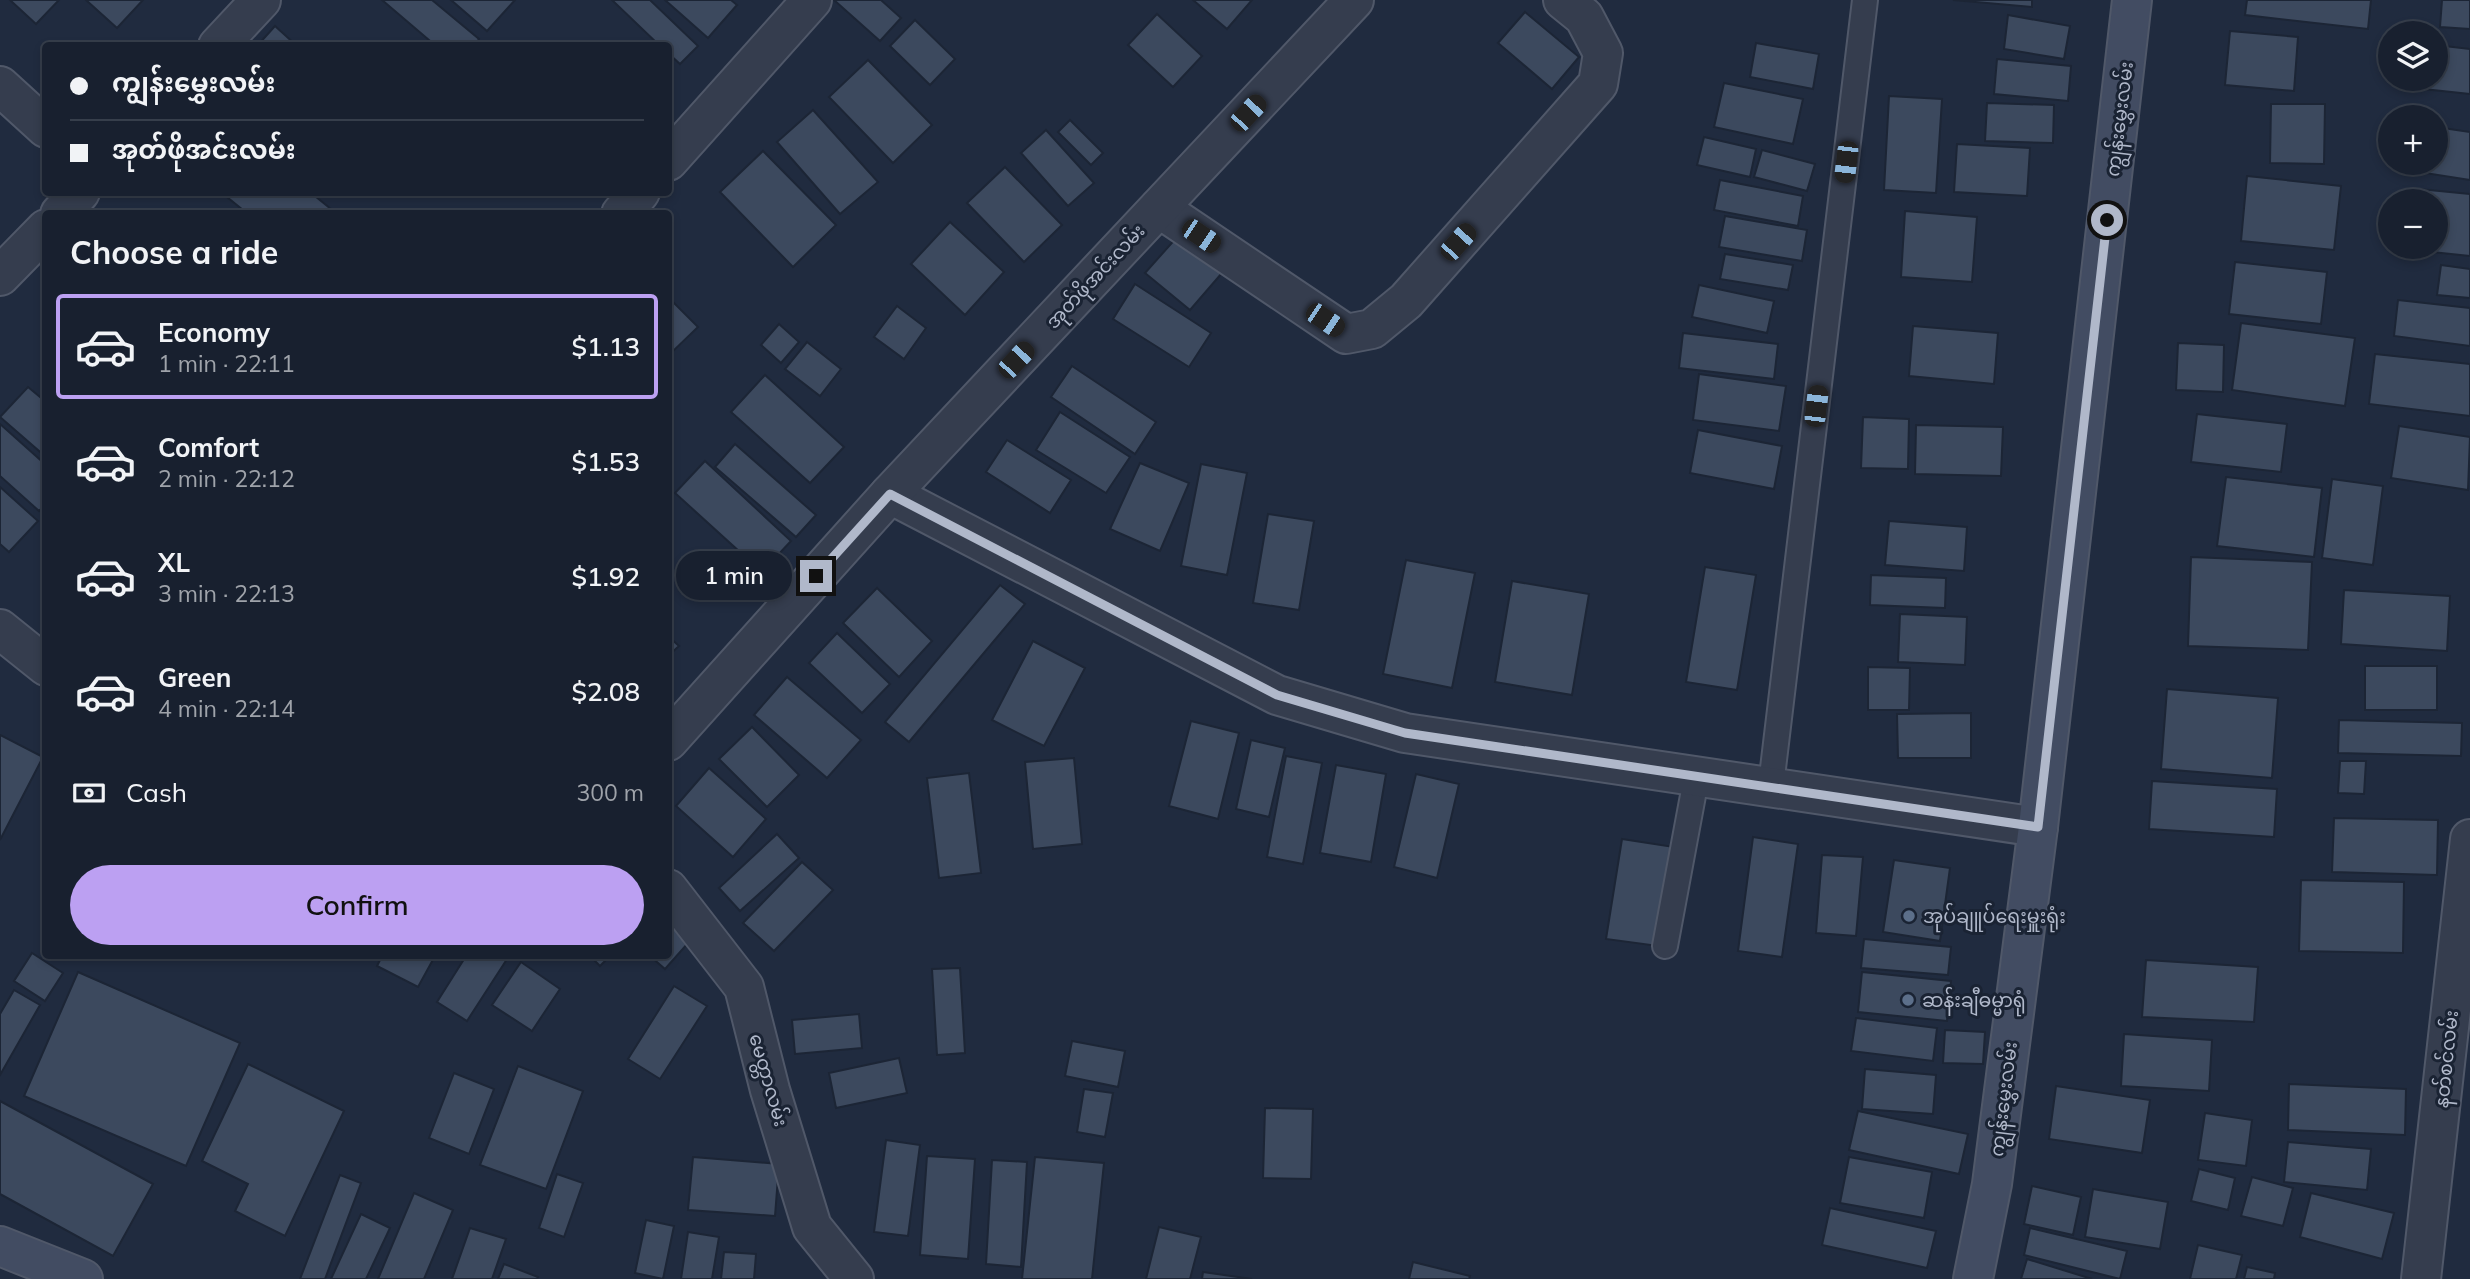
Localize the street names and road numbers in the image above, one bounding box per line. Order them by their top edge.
street label: ကျွန်းမွှေးလမ်း [2098,60,2144,179]
street label: အုတ်ဖိုအင်းလမ်း [1039,217,1153,337]
street label: နတ်စင်လမ်း [2427,1009,2467,1109]
street label: မေတ္တာလမ်း [740,1030,796,1130]
street label: ကျွန်းမွှေးလမ်း [1982,1040,2028,1159]

